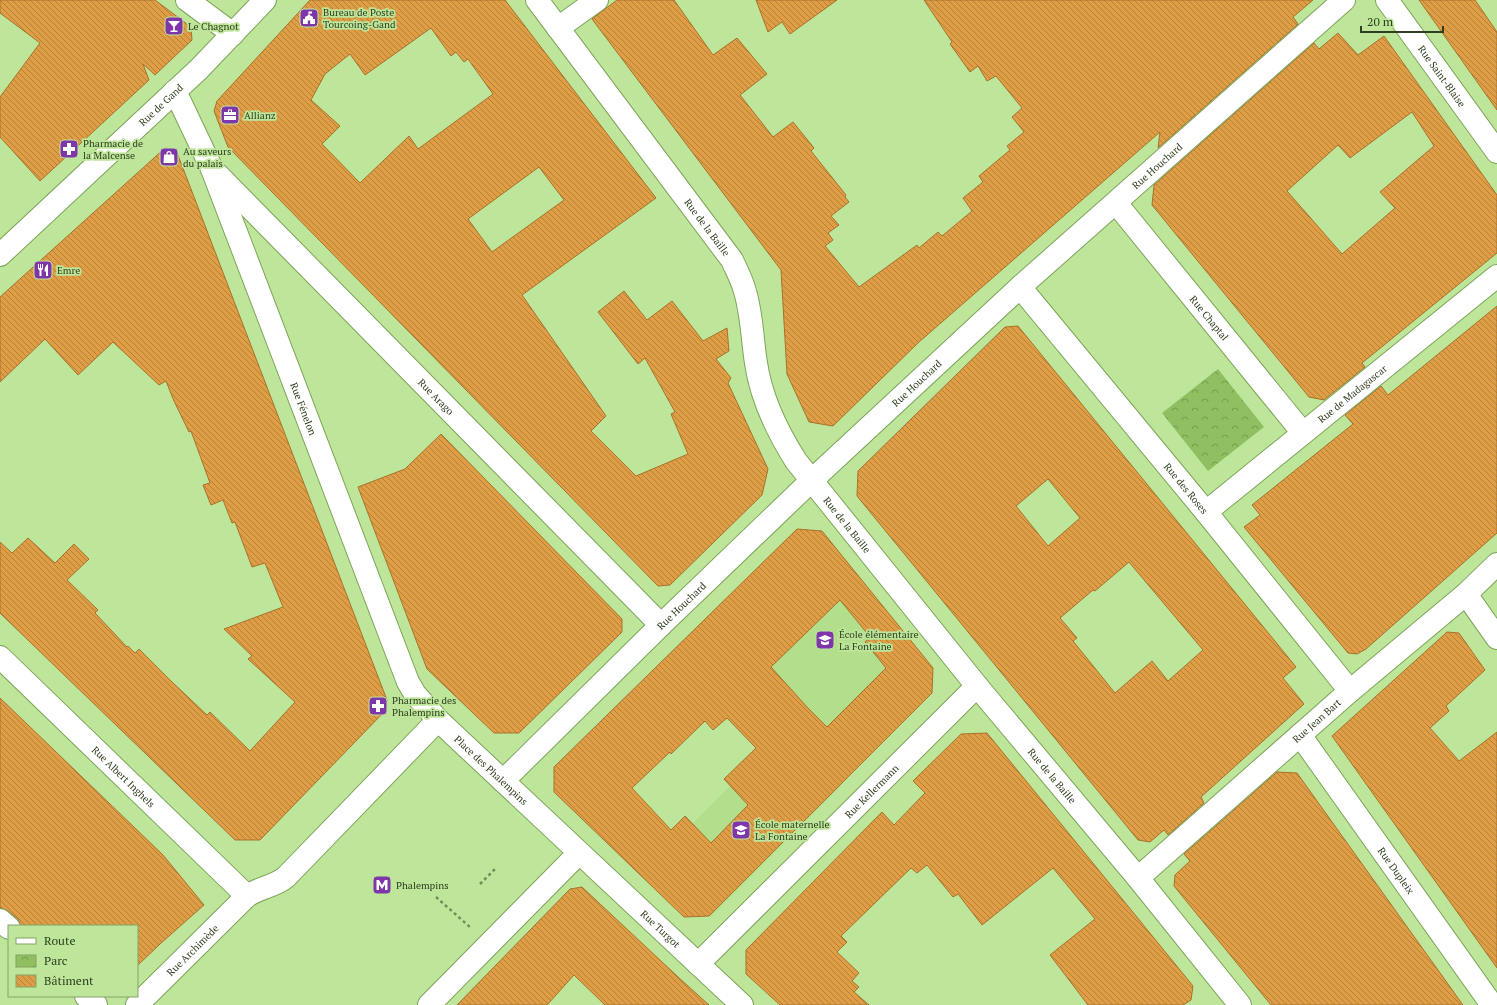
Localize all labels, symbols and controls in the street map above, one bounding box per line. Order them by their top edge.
place label: Bureau de Poste Tourcoing-Gand [323,6,396,31]
public building icon: Bureau de Poste Tourcoing-Gand [298,7,320,29]
scale bar [1361,8,1443,34]
text: 20 m [1367,14,1394,29]
bar icon: Le Chagnot [163,15,185,37]
place label: Le Chagnot [188,20,239,33]
street label: Rue Saint-Blaise [1415,43,1468,110]
street label: Rue de Gand [136,81,186,129]
office icon: Allianz [219,104,241,126]
place label: Allianz [244,109,276,122]
place label: Pharmacie de la Malcense [83,137,143,162]
pharmacy icon: Pharmacie de la Malcense [58,138,80,160]
street label: Rue Houchard [1129,140,1186,192]
place label: Au saveurs du palais [183,145,231,170]
shop icon: Au saveurs du palais [158,146,180,168]
street label: Rue de la Baille [681,196,733,259]
restaurant icon: Emre [32,259,54,281]
place label: Emre [57,264,80,277]
street label: Rue Chaptal [1187,293,1231,343]
street label: Rue Houchard [889,357,945,410]
street label: Rue de Madagascar [1315,362,1390,426]
street label: Rue Arago [415,376,457,418]
street label: Rue Fénelon [287,381,319,437]
street label: Rue des Roses [1161,460,1211,517]
street label: Rue de la Baille [820,494,873,556]
street label: Rue Houchard [654,579,709,633]
place label: École élémentaire La Fontaine [839,628,919,653]
school or university icon: École élémentaire La Fontaine [814,629,836,651]
place label: Pharmacie des Phalempins [392,694,456,719]
pharmacy icon: Pharmacie des Phalempins [367,695,389,717]
street label: Rue Jean Bart [1290,696,1344,746]
street label: Place des Phalempins [452,733,530,808]
street label: Rue Albert Inghels [89,744,158,810]
street label: Rue de la Baille [1025,746,1079,806]
street label: Rue Kellermann [842,762,902,821]
place label: École maternelle La Fontaine [755,818,830,843]
school or university icon: École maternelle La Fontaine [730,819,752,841]
street label: Rue Dupleix [1375,845,1417,897]
metro station icon: Phalempins [371,874,393,896]
place label: Phalempins [396,879,449,892]
street label: Rue Turgot [638,907,683,951]
street label: Rue Archimède [164,922,221,979]
legend [8,925,138,997]
text: Route [44,933,75,948]
text: Parc [44,953,68,968]
text: Bâtiment [44,973,94,988]

